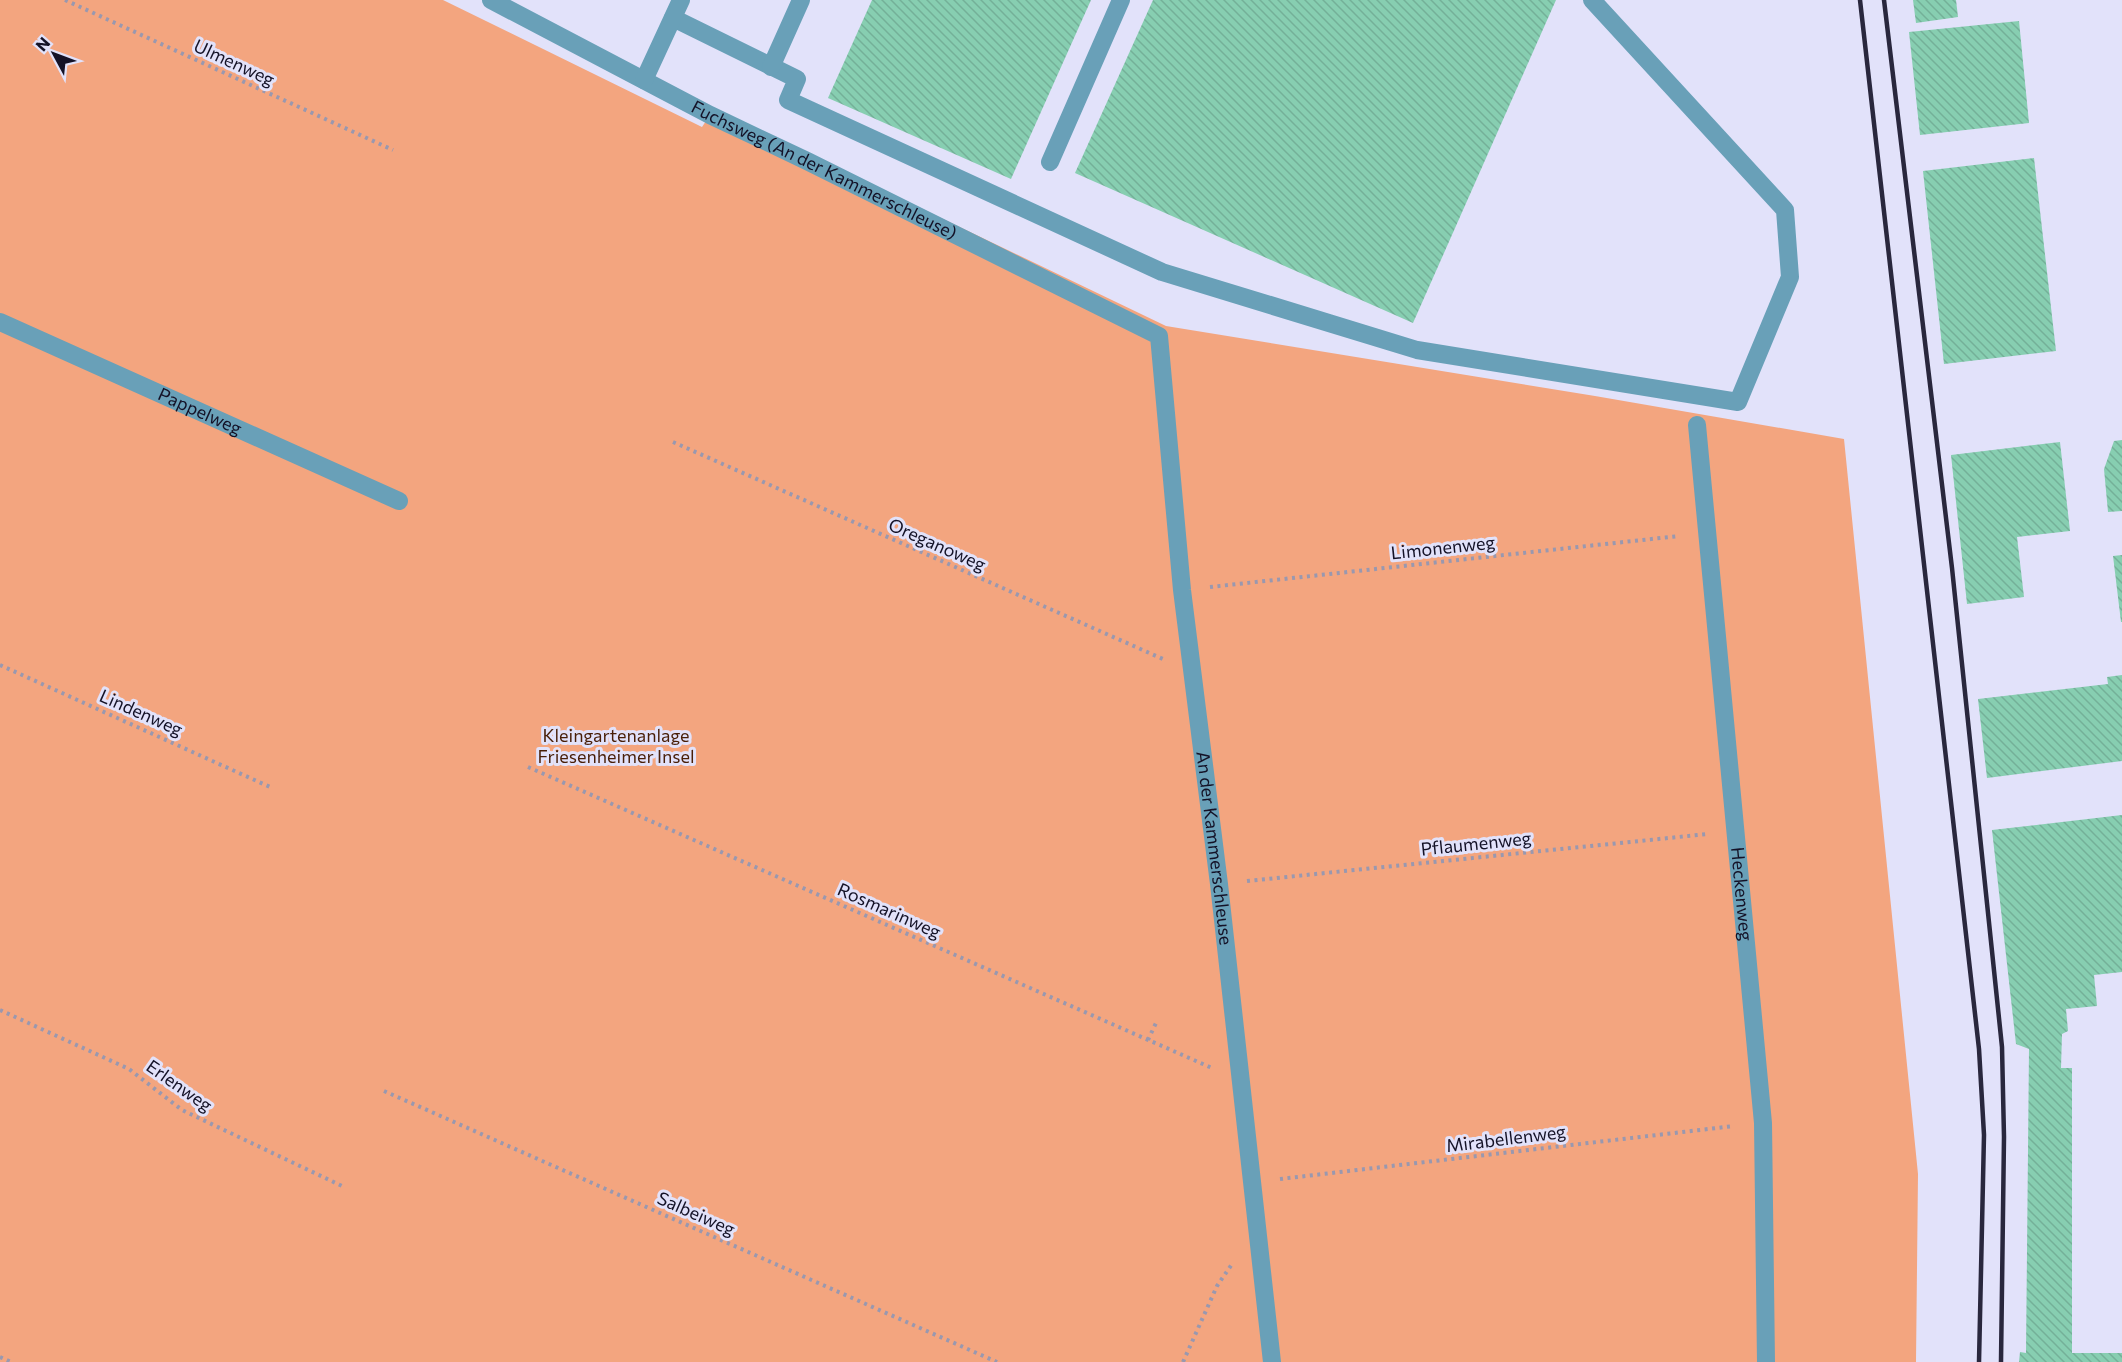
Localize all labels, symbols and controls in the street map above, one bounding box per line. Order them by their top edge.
north arrow [24,24,84,84]
text: N [31,33,53,55]
street label: Ulmenweg [191,34,278,90]
street label: Fuchsweg (An der Kammerschleuse) [688,95,961,244]
street label: Pappelweg [155,382,246,439]
street label: Oreganoweg [885,513,990,575]
street label: Limonenweg [1390,531,1496,563]
street label: Lindenweg [96,684,187,740]
park label: Kleingartenanlage Friesenheimer Insel [537,724,695,767]
street label: An der Kammerschleuse [1192,750,1238,946]
street label: Pflaumenweg [1419,826,1533,860]
street label: Heckenweg [1727,846,1758,942]
street label: Rosmarinweg [834,878,945,943]
street label: Erlenweg [142,1055,217,1116]
street label: Mirabellenweg [1445,1120,1567,1156]
street label: Salbeiweg [654,1186,739,1240]

